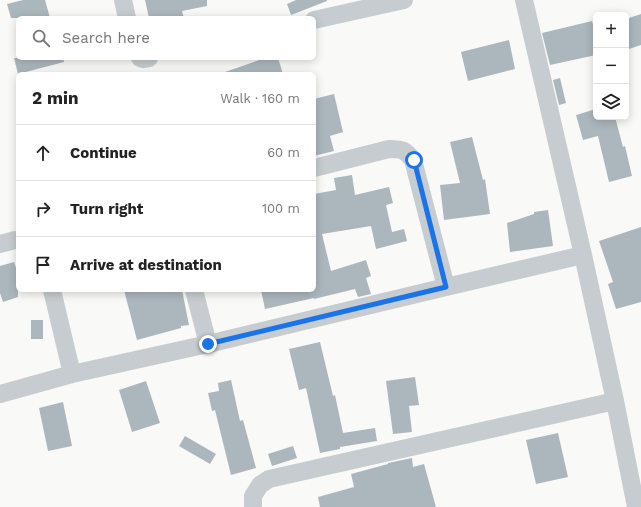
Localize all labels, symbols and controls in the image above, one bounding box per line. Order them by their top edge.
map controls [593,12,629,120]
button: + [593,12,629,48]
search box [16,16,316,60]
icon: search [30,27,52,49]
text: Search here [62,29,150,47]
button: − [593,48,629,84]
button: layers [593,84,629,120]
text: 2 min [32,88,78,108]
text: Walk · 160 m [220,91,300,106]
icon: ahead [32,142,54,164]
text: Continue [70,144,137,162]
text: 60 m [267,145,300,160]
route start [405,151,423,169]
icon: right [32,198,54,220]
text: Turn right [70,200,143,218]
text: 100 m [262,201,300,216]
icon: arrive [32,254,54,276]
text: Arrive at destination [70,256,222,274]
route end [199,335,217,353]

